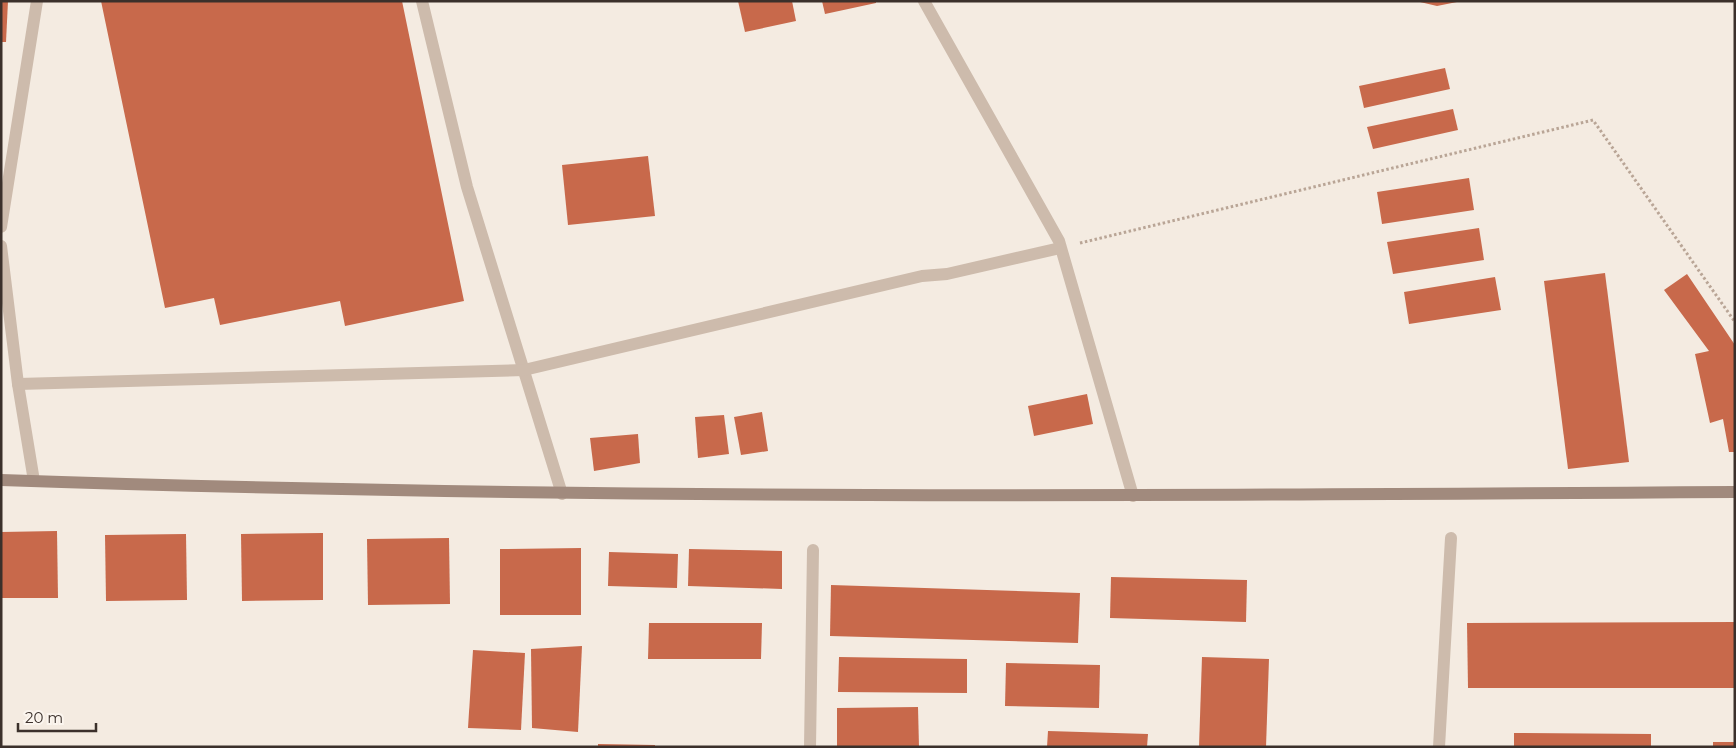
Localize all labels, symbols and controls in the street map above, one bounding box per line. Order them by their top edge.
scale bar [18,700,95,732]
text: 20 m [25,708,63,727]

